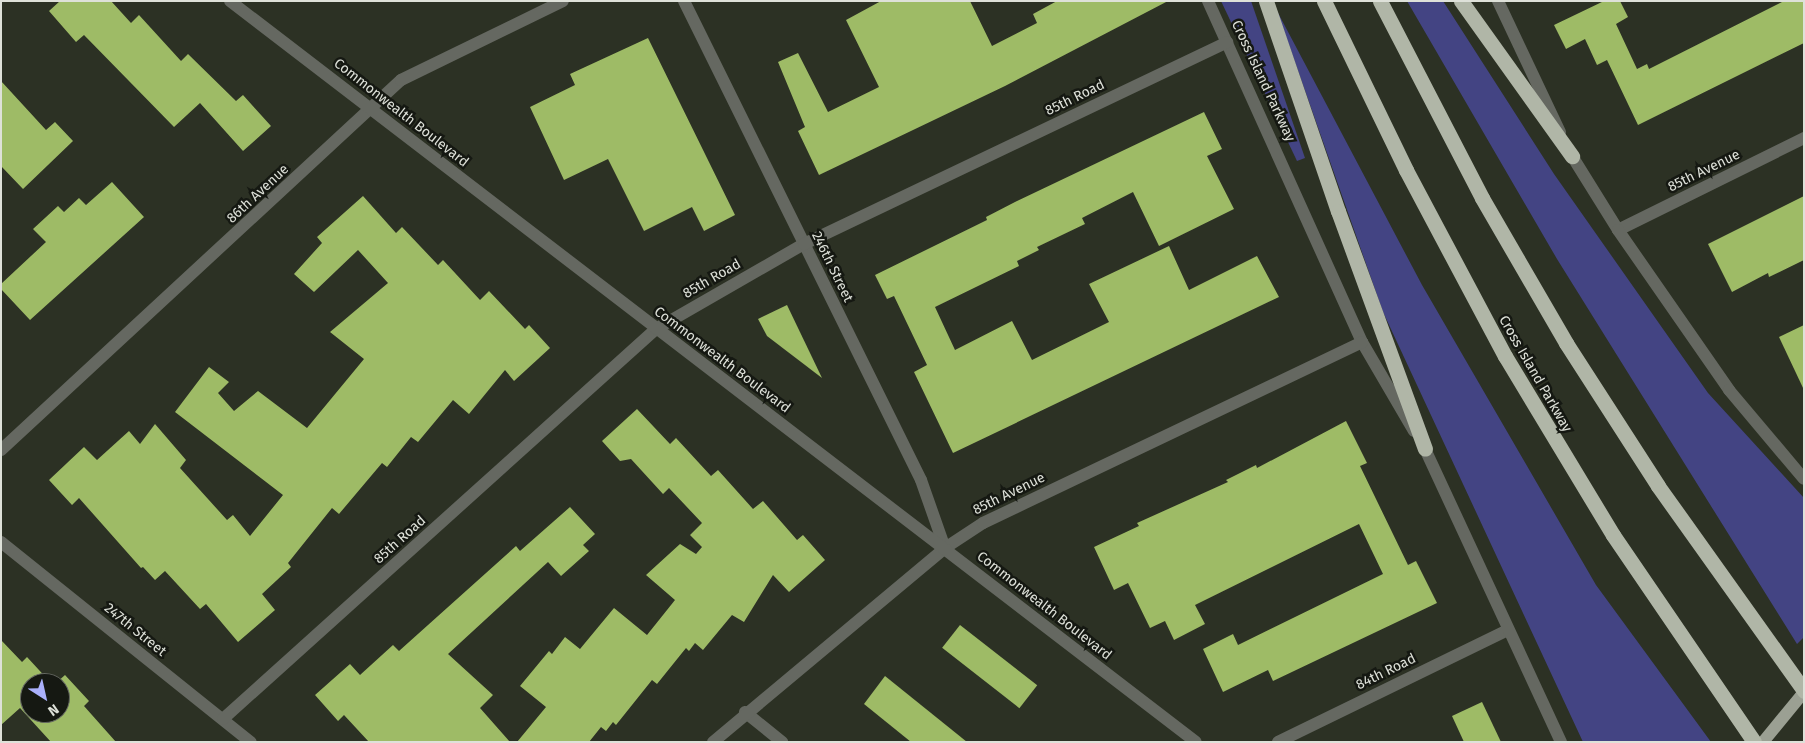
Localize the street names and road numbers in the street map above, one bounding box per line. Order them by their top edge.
street label: Cross Island Parkway [1228,18,1298,144]
street label: Commonwealth Boulevard [330,55,472,171]
street label: 85th Road [1043,76,1107,120]
street label: 85th Avenue [1665,146,1743,196]
street label: 86th Avenue [224,161,292,227]
street label: 246th Street [808,229,856,305]
street label: 85th Road [680,256,744,302]
street label: Commonwealth Boulevard [651,303,793,417]
street label: Cross Island Parkway [1495,313,1575,435]
street label: 85th Avenue [970,469,1048,519]
street label: 85th Road [371,512,429,568]
street label: Commonwealth Boulevard [973,548,1115,664]
street label: 247th Street [101,600,169,660]
street label: 84th Road [1353,650,1419,694]

